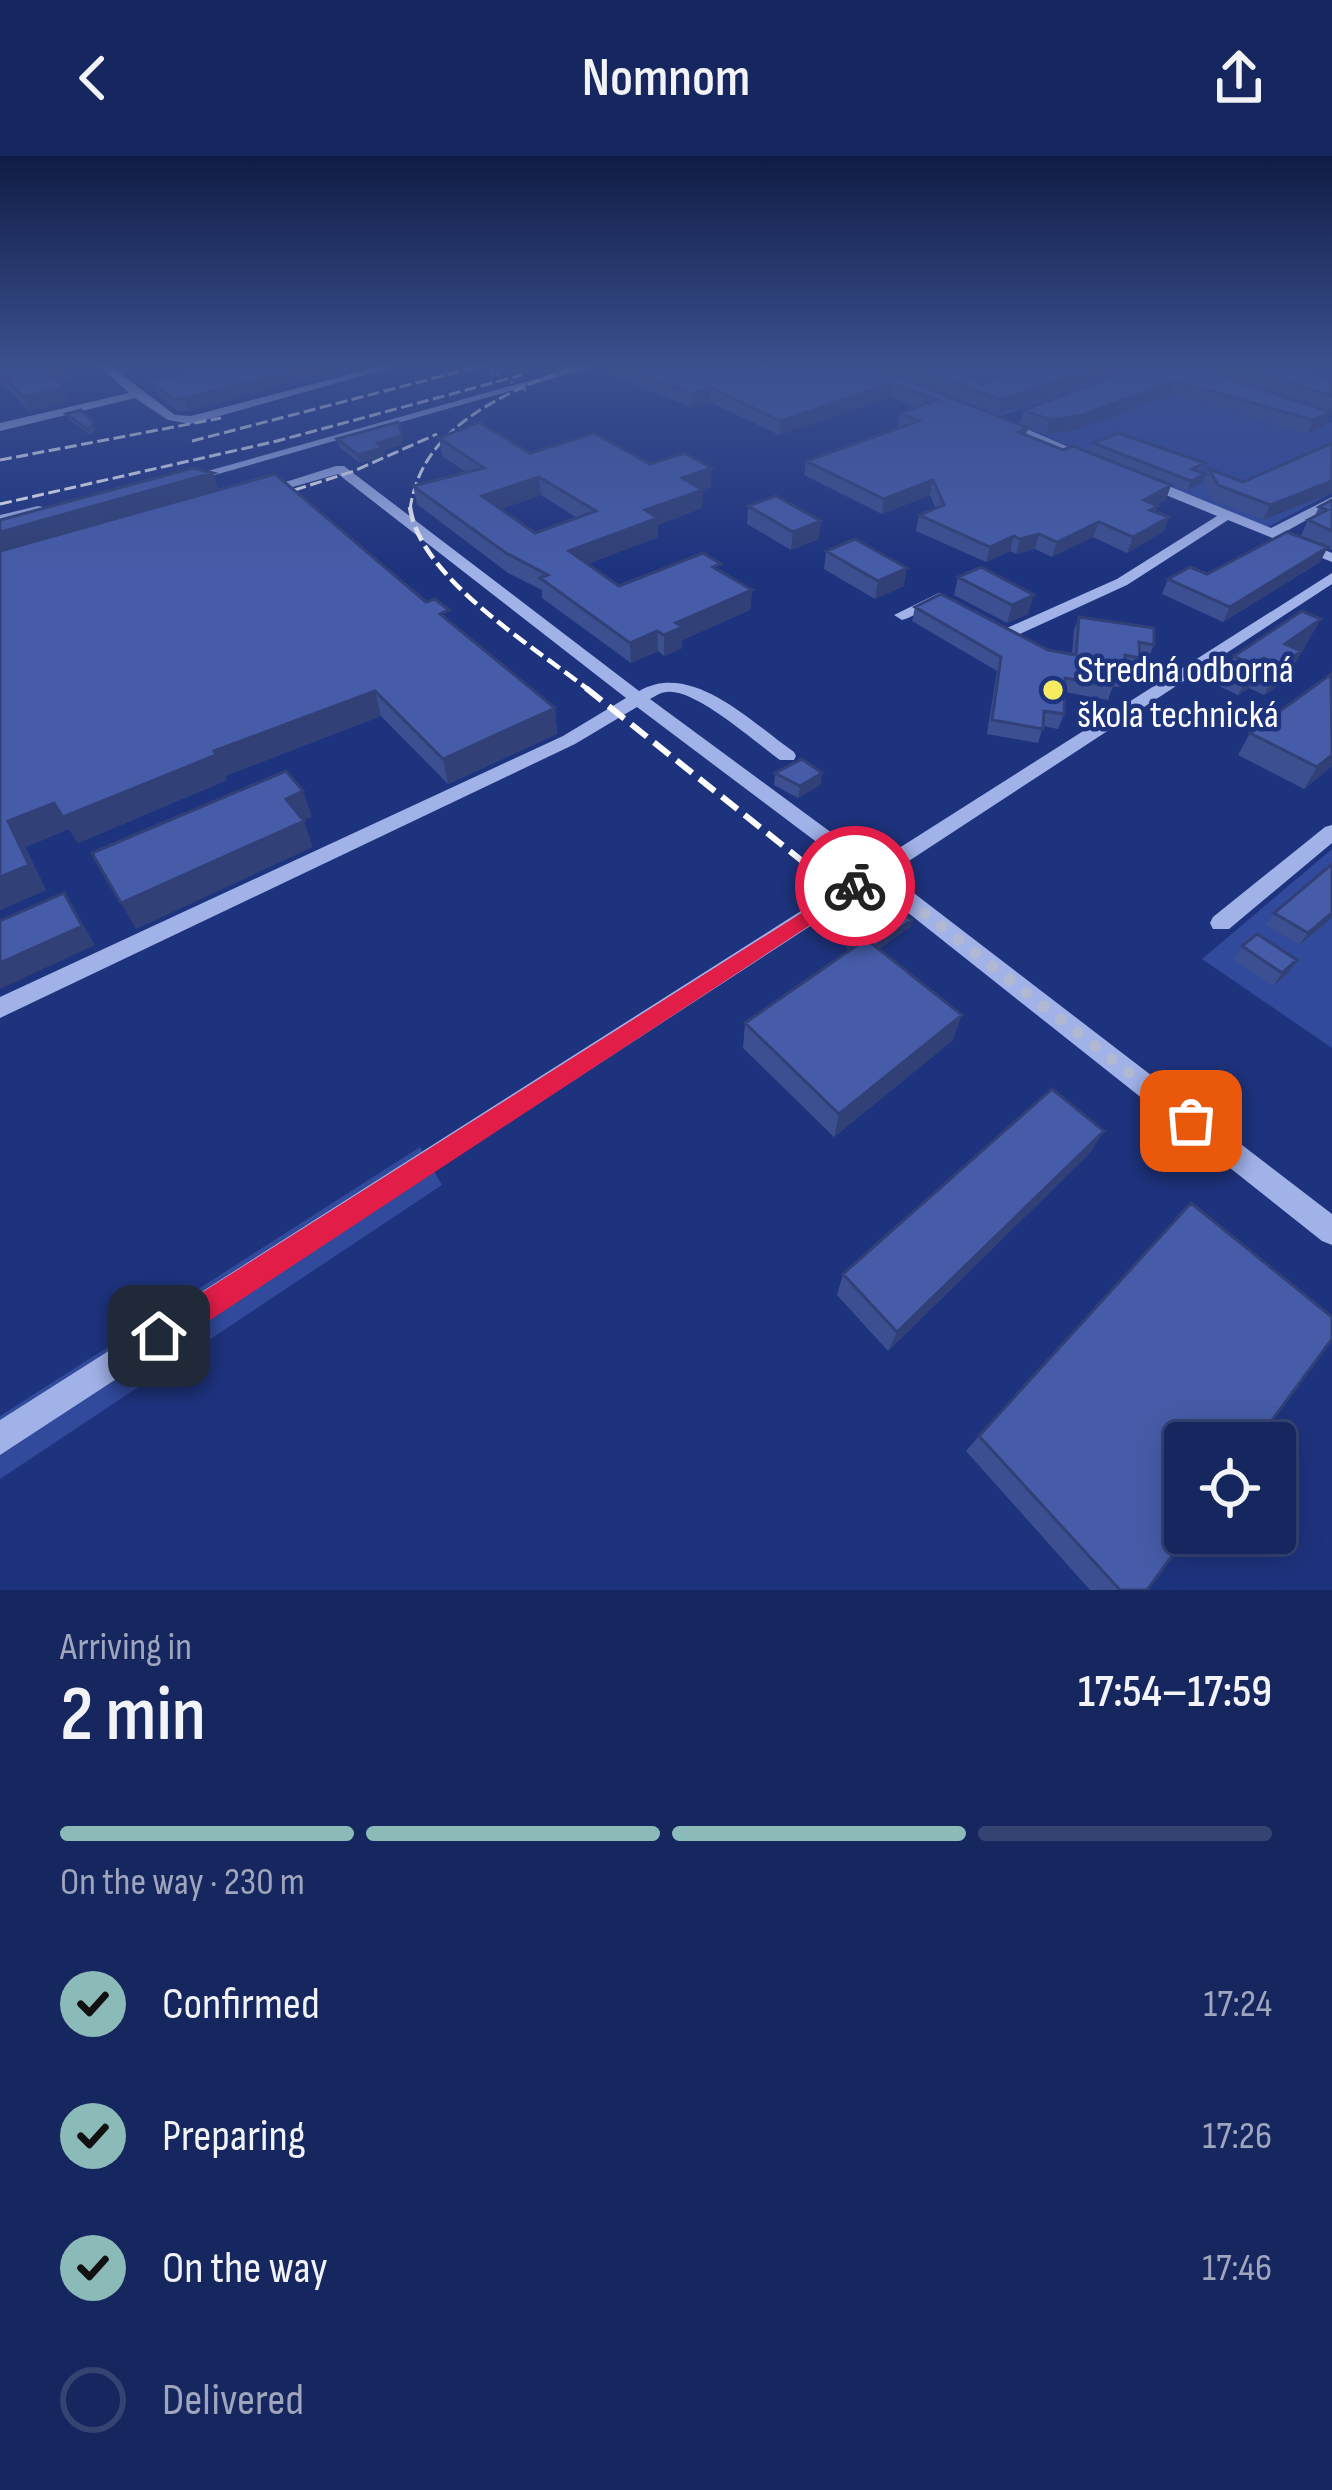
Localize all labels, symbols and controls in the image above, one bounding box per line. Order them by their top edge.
icon: back [60,45,126,111]
icon: share [1206,45,1272,111]
text: Nomnom [582,46,750,111]
place label: Stredná odborná škola technická [1077,647,1294,739]
marker: Stredná odborná škola technická [1040,677,1066,703]
courier [795,826,915,946]
icon: bike [822,853,888,919]
pin [1140,1070,1242,1172]
icon: bag [1158,1088,1224,1154]
pin [108,1285,210,1387]
icon: home [126,1303,192,1369]
map controls [1164,1422,1296,1554]
button: locate [1164,1422,1296,1554]
text: Arriving in [60,1624,192,1671]
text: 17:54–17:59 [1078,1665,1272,1720]
text: 2 min [60,1669,206,1762]
text: On the way · 230 m [60,1859,305,1906]
icon: check [60,1971,126,2037]
text: Confirmed [162,1977,320,2032]
text: 17:24 [1204,1981,1272,2028]
icon: check [60,2103,126,2169]
text: Preparing [162,2109,306,2164]
text: 17:26 [1203,2113,1272,2160]
icon: check [60,2235,126,2301]
text: On the way [162,2241,328,2296]
text: 17:46 [1202,2245,1272,2292]
text: Delivered [162,2373,304,2428]

